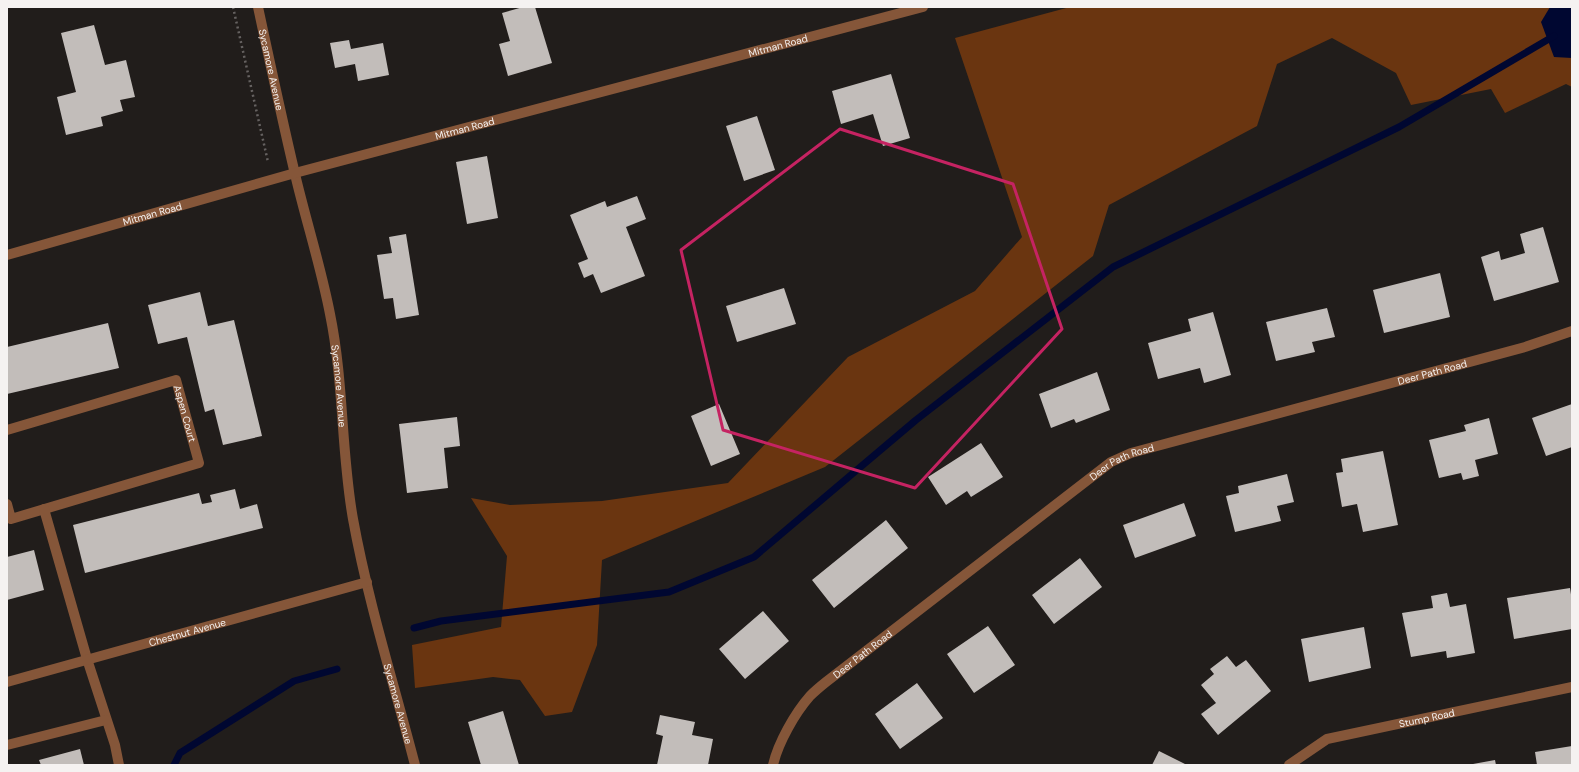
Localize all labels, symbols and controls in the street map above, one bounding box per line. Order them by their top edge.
street label: Sycamore Avenue [256,28,286,112]
street label: Mitman Road [747,32,809,60]
street label: Mitman Road [434,115,496,143]
street label: Mitman Road [121,200,183,229]
street label: Sycamore Avenue [328,344,349,428]
street label: Deer Path Road [1396,357,1468,388]
street label: Aspen Court [171,384,199,444]
street label: Deer Path Road [1087,441,1155,483]
street label: Chestnut Avenue [147,615,228,649]
street label: Deer Path Road [830,627,895,681]
street label: Sycamore Avenue [381,662,415,746]
street label: Stump Road [1398,706,1456,731]

